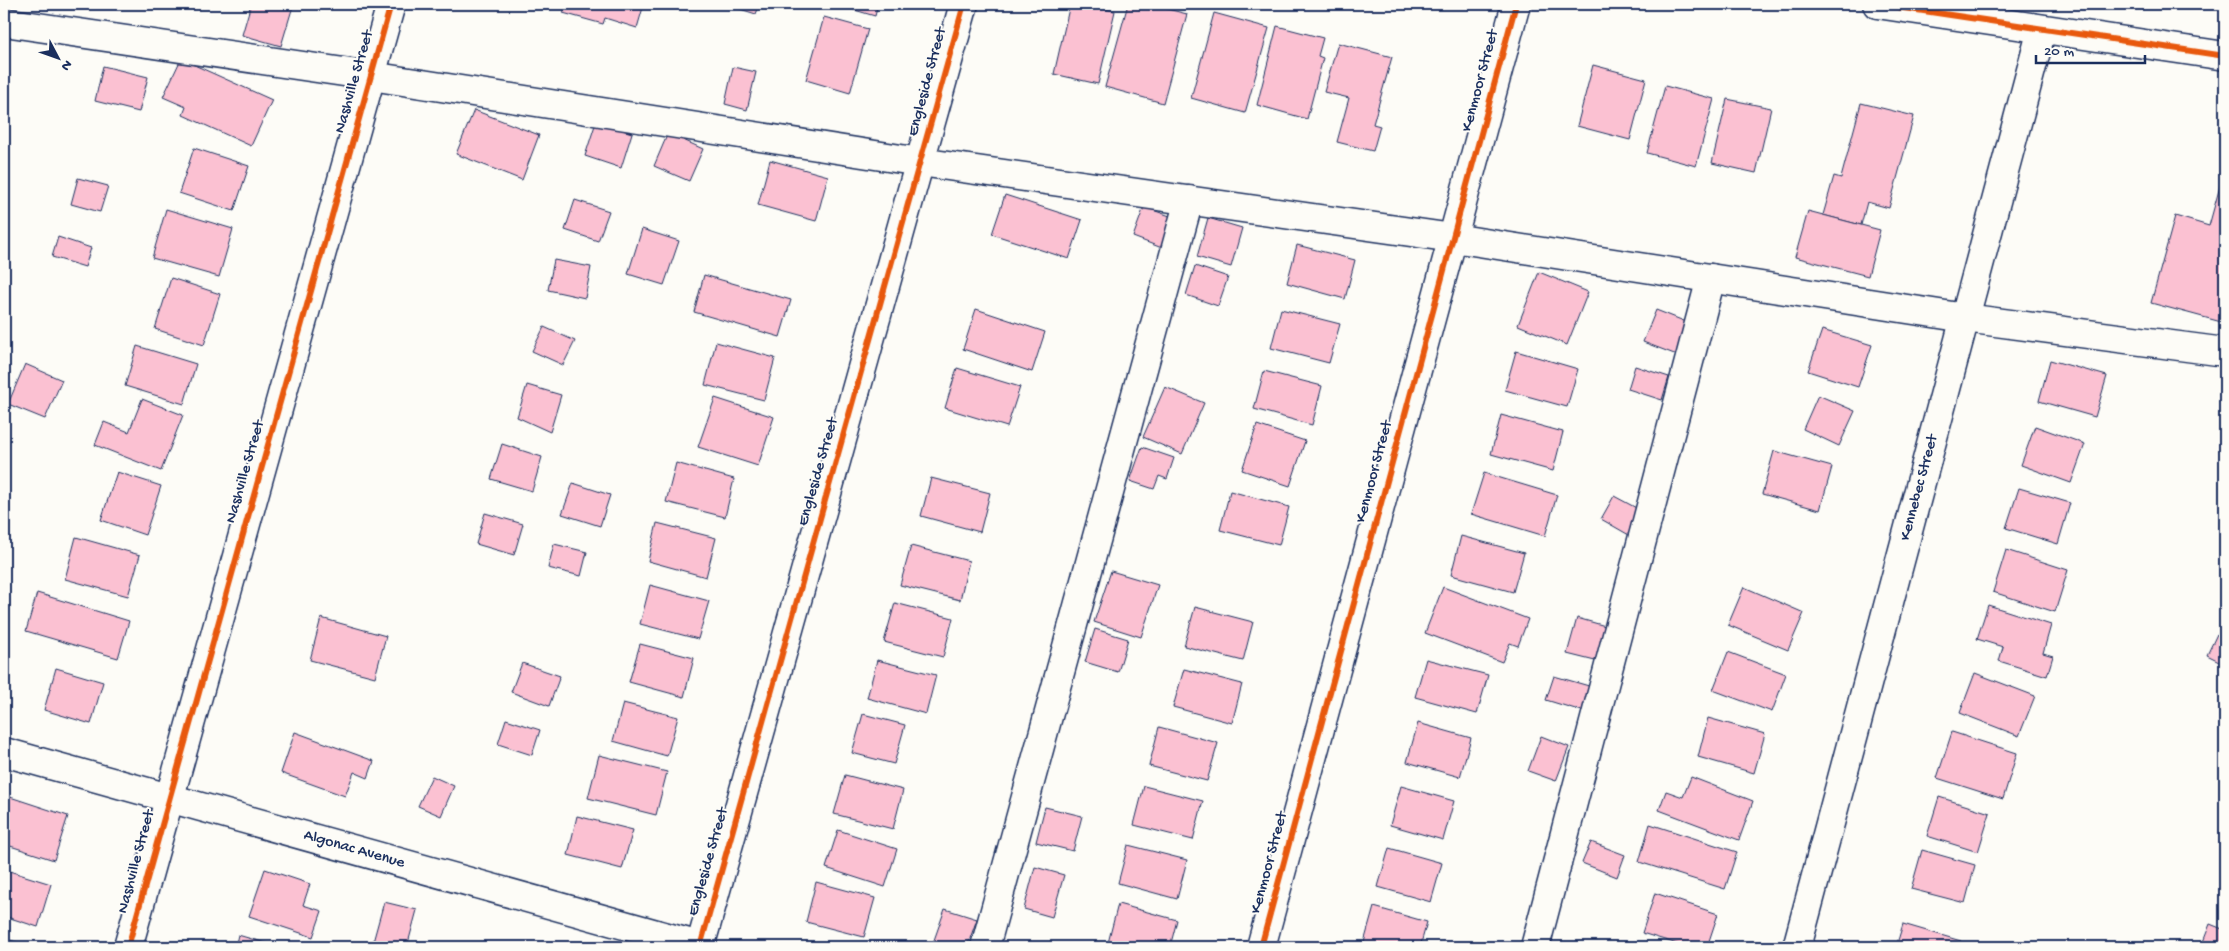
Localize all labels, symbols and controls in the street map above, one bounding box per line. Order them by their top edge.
street label: Engleside Street [904,24,952,139]
street label: Nashville Street [331,27,379,136]
street label: Kenmoor Street [1458,27,1504,134]
north arrow [32,32,82,82]
scale bar [2036,32,2145,64]
text: 20 m [2044,43,2074,61]
text: N [57,56,75,74]
street label: Engleside Street [794,414,844,528]
street label: Nashville Street [222,417,270,526]
street label: Kenmoor Street [1352,418,1398,525]
street label: Kennebec Street [1897,431,1944,543]
street label: Engleside Street [684,804,734,918]
street label: Nashville Street [114,807,160,916]
street label: Kenmoor Street [1247,809,1293,916]
street label: Algonac Avenue [301,827,407,874]

